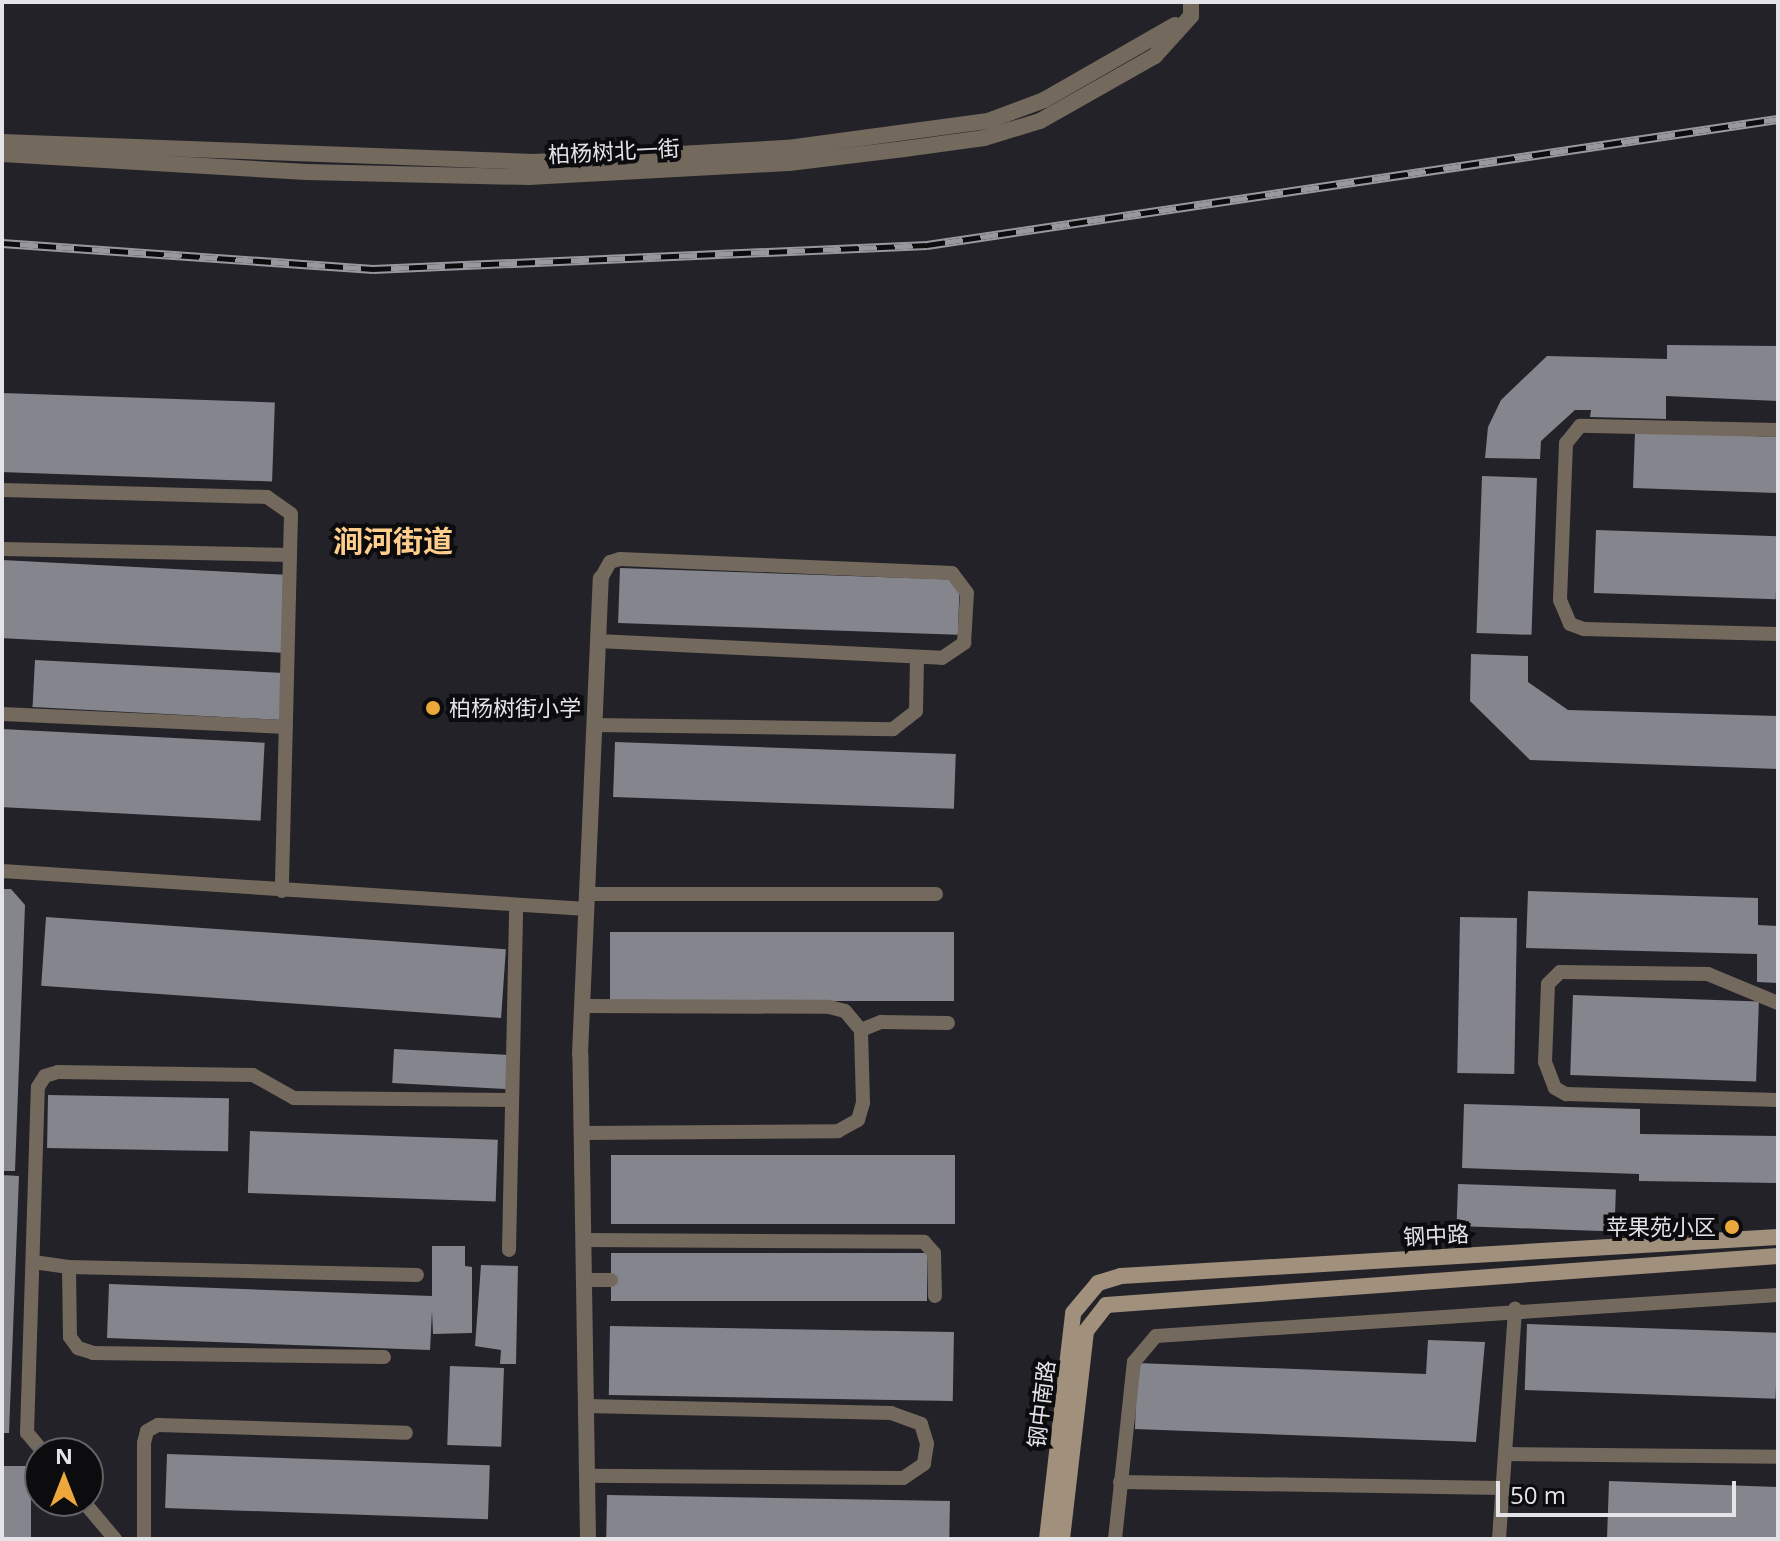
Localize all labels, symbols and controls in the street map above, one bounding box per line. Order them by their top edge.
street label: 柏杨树北一街 [547,134,681,168]
district label: 涧河街道 [333,523,453,559]
place label: 柏杨树街小学 [449,695,581,721]
marker: 柏杨树街小学 [424,699,442,717]
place label: 苹果苑小区 [1606,1214,1716,1240]
marker: 苹果苑小区 [1723,1218,1741,1236]
street label: 钢中路 [1402,1220,1470,1250]
street label: 钢中南路 [1023,1359,1059,1449]
north arrow [24,1437,104,1517]
text: N [55,1440,73,1470]
scale bar [1500,1465,1740,1515]
text: 50 m [1510,1478,1566,1511]

